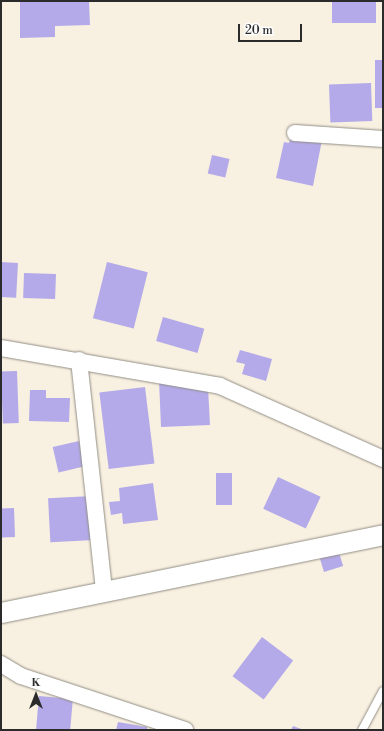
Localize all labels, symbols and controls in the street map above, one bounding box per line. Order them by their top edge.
scale bar [240,16,304,42]
text: 20 m [245,23,273,38]
north arrow [16,675,56,715]
text: K [32,676,40,690]

